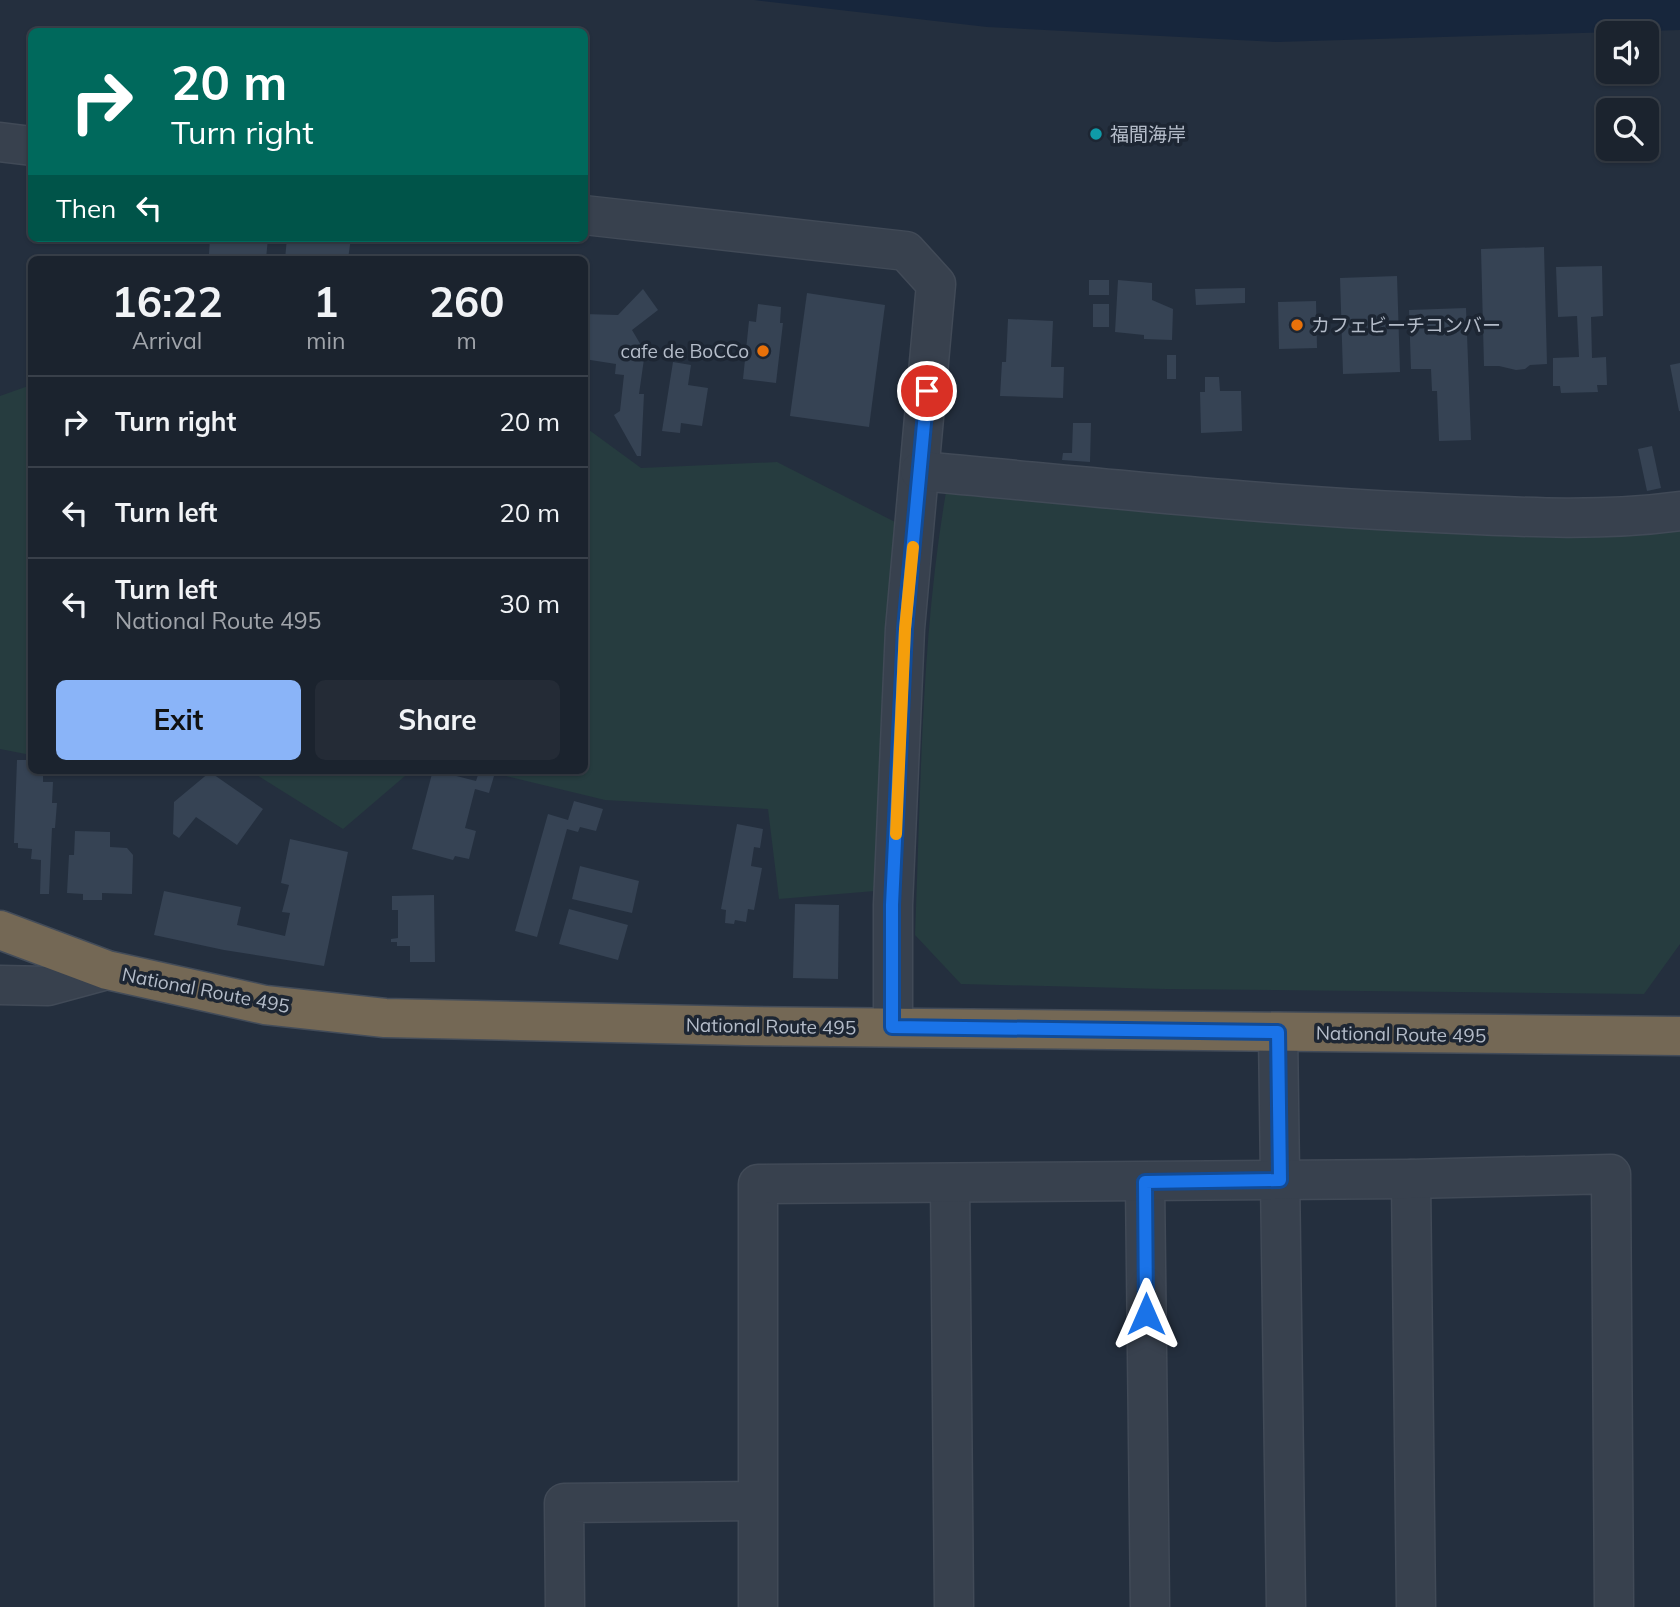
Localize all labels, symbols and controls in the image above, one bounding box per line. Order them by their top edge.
map controls [1596,21,1659,161]
button: sound [1596,21,1659,84]
text: 20 m [171,51,287,112]
icon: right [56,56,147,147]
button: search [1596,98,1659,161]
text: Turn right [171,112,314,152]
place label: 福間海岸 [1110,122,1186,146]
marker: 福間海岸 [1088,126,1104,142]
icon: left [130,189,168,227]
text: Then [56,192,116,225]
text: 16:22 [112,275,223,328]
text: 1 [313,275,338,328]
text: 260 [429,275,504,328]
place label: カフェビーチコンバー [1311,313,1501,337]
marker: カフェビーチコンバー [1289,317,1305,333]
text: Arrival [132,326,202,355]
text: min [306,326,345,355]
text: m [457,326,477,355]
place label: cafe de BoCCo [621,339,749,363]
marker: cafe de BoCCo [755,343,771,359]
pin [897,361,957,421]
icon: arrive [908,372,946,410]
icon: right [56,403,94,441]
text: Turn right [115,405,236,438]
text: 20 m [499,405,560,438]
icon: left [56,494,94,532]
text: Turn left [115,496,217,529]
text: 20 m [499,496,560,529]
text: Turn left [115,573,217,606]
icon: left [56,585,94,623]
text: 30 m [499,587,560,620]
text: National Route 495 [115,606,321,635]
button: Exit [56,680,301,760]
button: Share [315,680,560,760]
street label: National Route 495 [120,962,292,1018]
street label: National Route 495 [686,1013,856,1039]
street label: National Route 495 [1316,1021,1486,1047]
position arrow [1109,1277,1183,1351]

